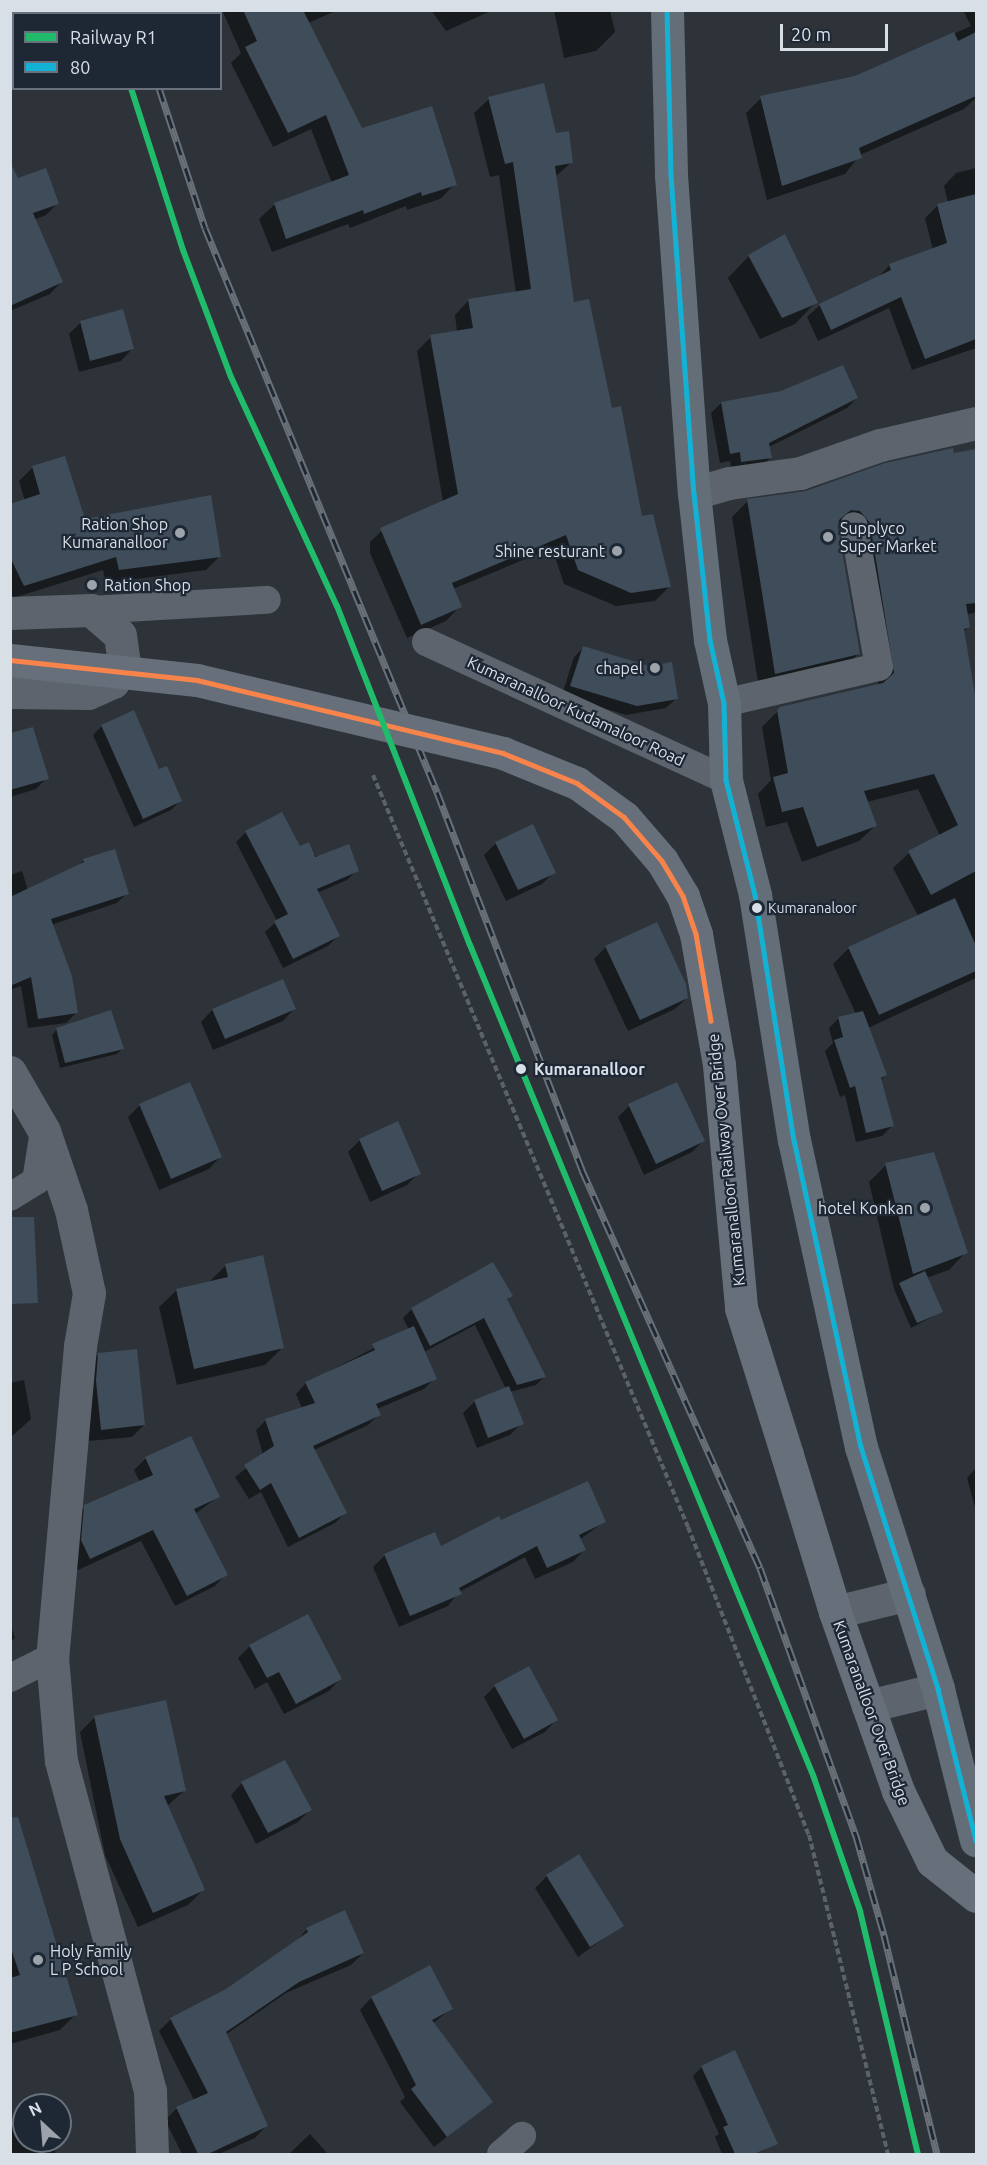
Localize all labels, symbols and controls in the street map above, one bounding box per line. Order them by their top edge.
legend [12,12,222,90]
scale bar [783,12,891,50]
text: 20 m [791,24,831,44]
text: Railway R1 [70,27,157,47]
text: 80 [70,57,90,77]
place label: Ration Shop Kumaranalloor [62,514,168,552]
place label: Supplyco Super Market [840,518,937,556]
marker: Ration Shop Kumaranalloor [173,526,187,540]
marker: Supplyco Super Market [821,530,835,544]
place label: Shine resturant [495,541,605,561]
marker: Shine resturant [610,544,624,558]
place label: Ration Shop [104,575,191,595]
marker: Ration Shop [85,578,99,592]
street label: Kumaranalloor Kudamaloor Road [464,652,688,770]
place label: chapel [596,658,643,678]
marker: chapel [648,661,662,675]
place label: Kumaranaloor [768,900,857,916]
marker: Kumaranaloor [751,902,763,914]
street label: Kumaranalloor Railway Over Bridge [703,1033,749,1287]
place label: Kumaranalloor [534,1059,645,1079]
marker: Kumaranalloor [512,1060,530,1078]
place label: hotel Konkan [818,1198,913,1218]
marker: hotel Konkan [918,1201,932,1215]
street label: Kumaranalloor Over Bridge [830,1618,914,1808]
place label: Holy Family L P School [50,1941,132,1979]
marker: Holy Family L P School [31,1953,45,1967]
north arrow [12,2093,72,2153]
text: N [26,2098,44,2119]

